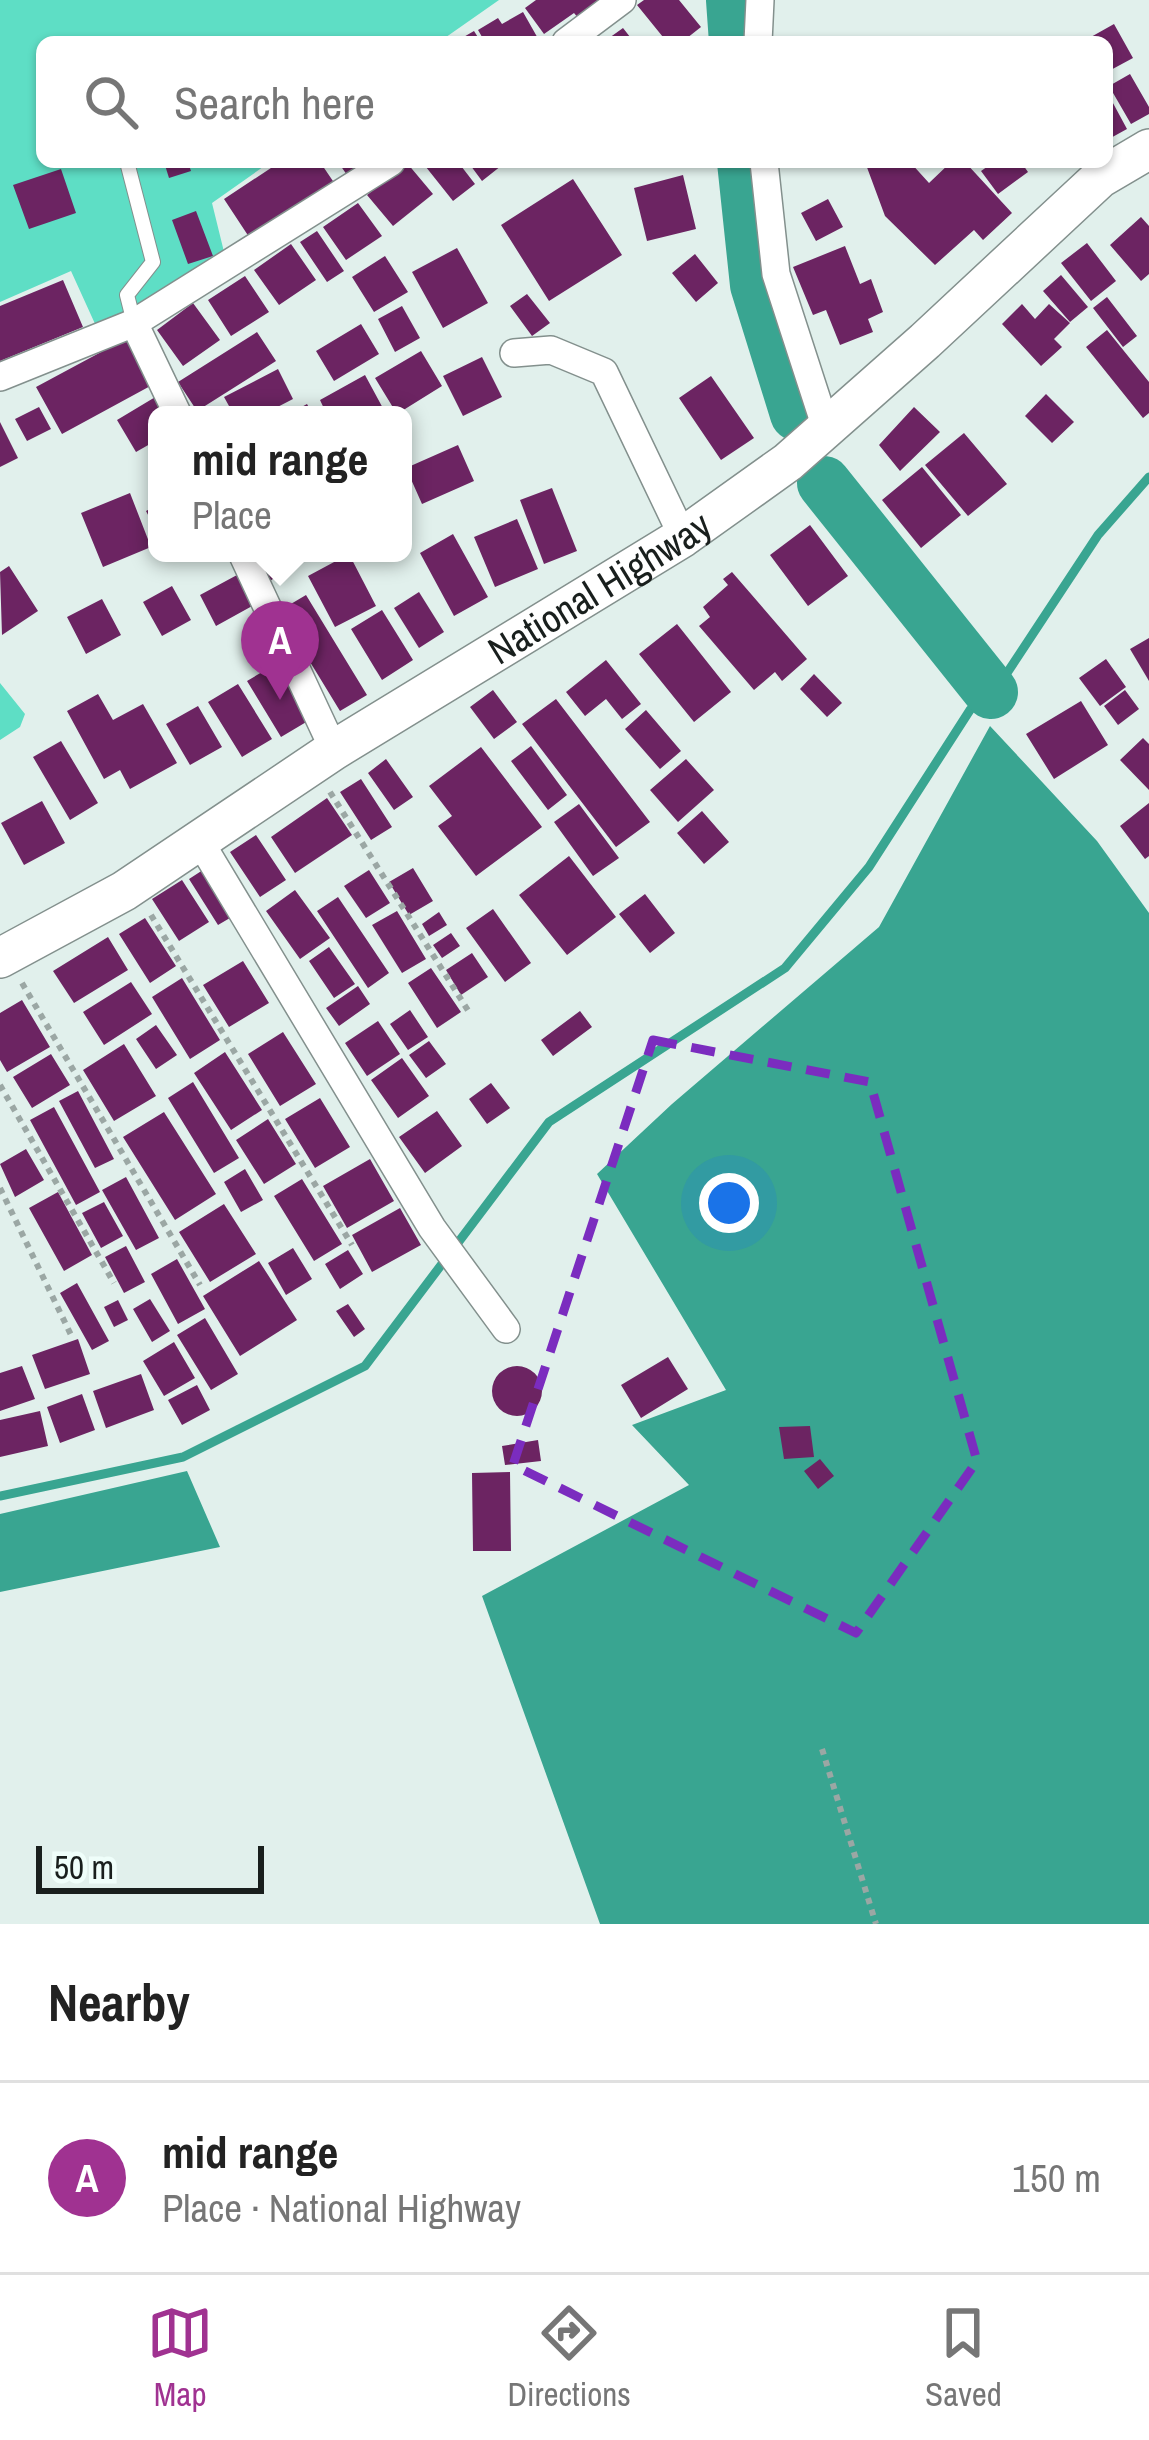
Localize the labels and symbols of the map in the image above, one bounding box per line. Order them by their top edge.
street label: National Highway [478,499,721,676]
pin: A [241,601,319,700]
your location [699,1173,759,1233]
scale bar [36,1840,264,1893]

